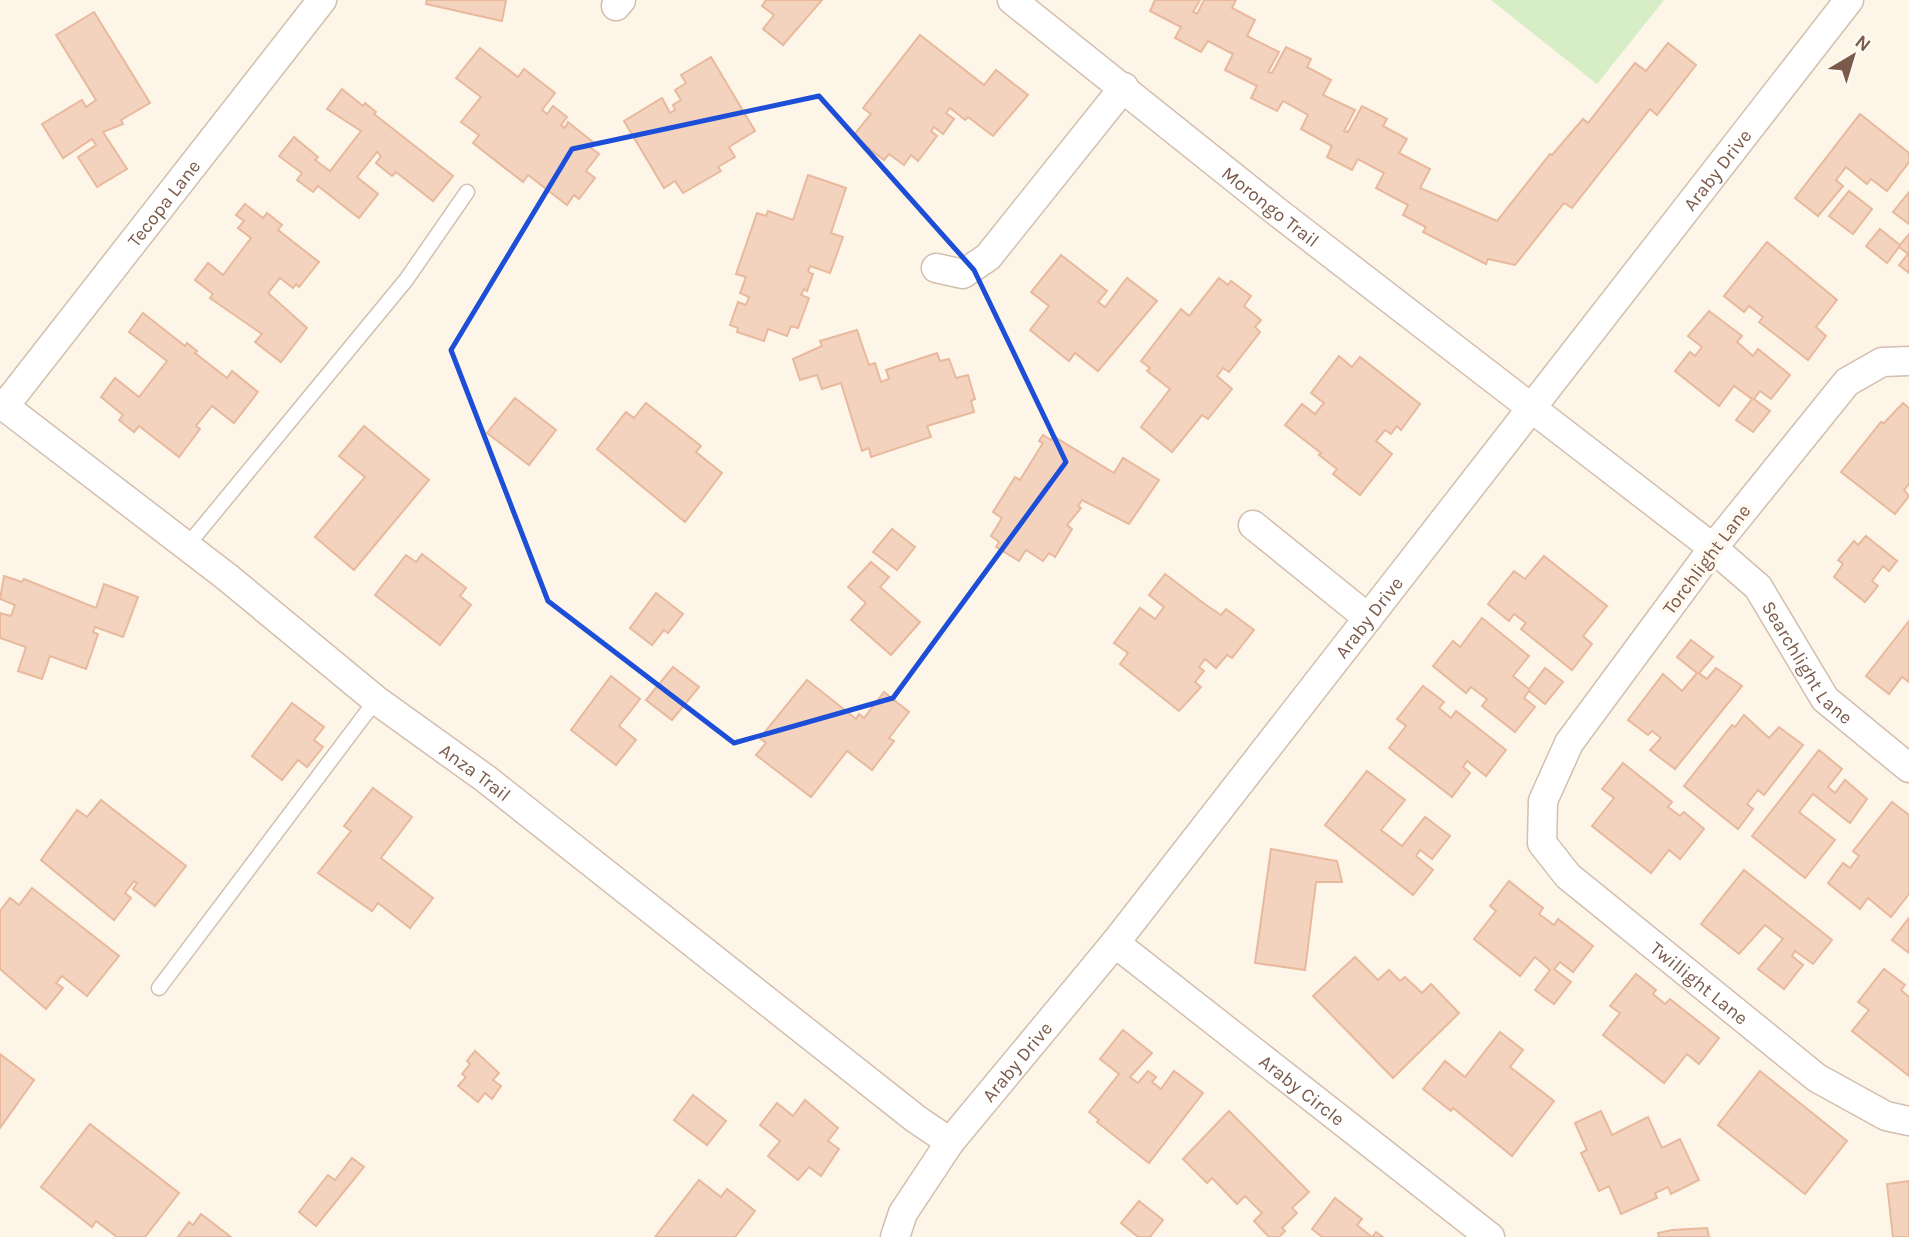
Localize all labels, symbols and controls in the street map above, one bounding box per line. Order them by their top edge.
north arrow [1818,21,1888,91]
text: N [1851,31,1875,56]
street label: Araby Drive [1679,125,1756,215]
street label: Tecopa Lane [123,155,205,252]
street label: Morongo Trail [1217,162,1323,252]
street label: Torchlight Lane [1658,500,1755,619]
street label: Araby Drive [1331,573,1408,663]
street label: Searchlight Lane [1757,597,1857,729]
street label: Anza Trail [435,739,515,806]
street label: Twillight Lane [1646,937,1752,1030]
street label: Araby Drive [978,1018,1057,1107]
street label: Araby Circle [1255,1051,1349,1131]

